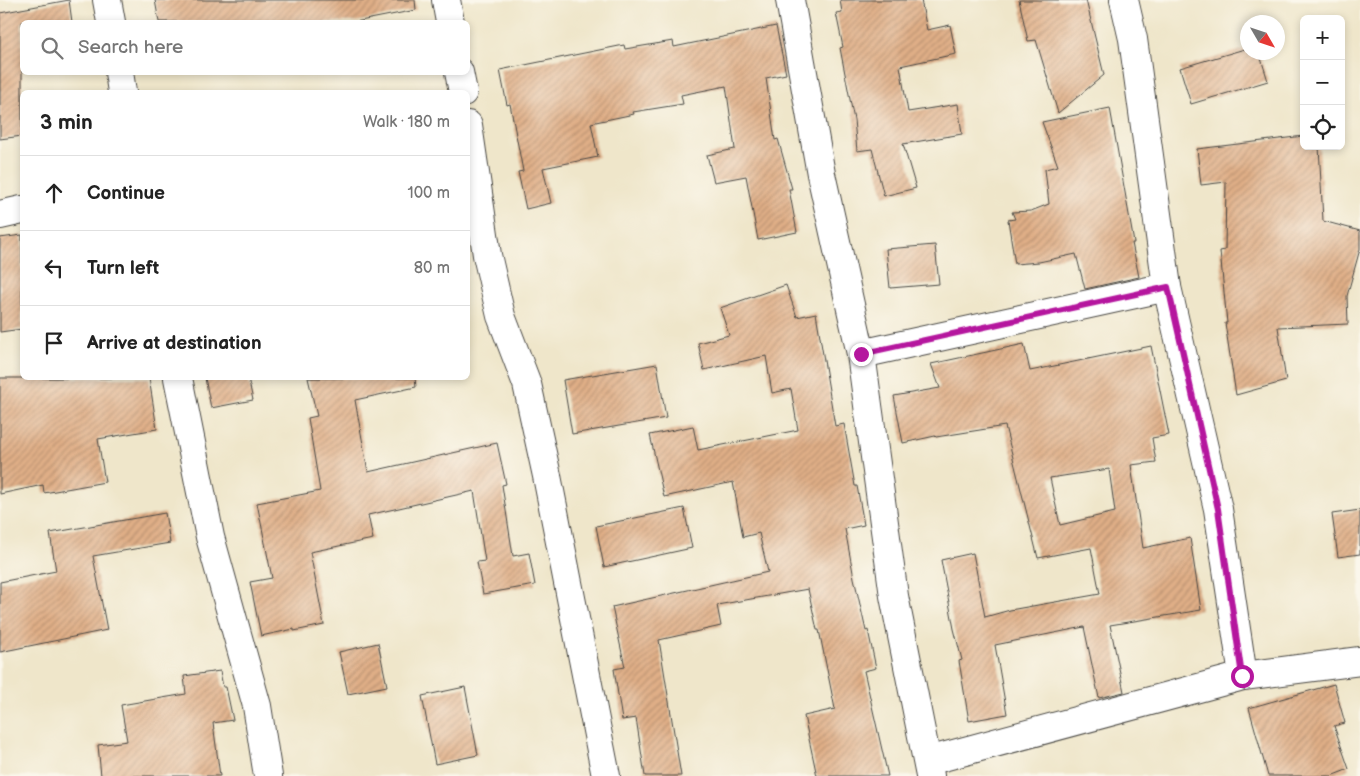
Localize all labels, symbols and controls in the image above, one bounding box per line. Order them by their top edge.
north arrow [1240,15,1285,60]
map controls [1300,15,1345,150]
button: + [1300,15,1345,60]
search box [20,20,470,75]
icon: search [38,34,66,62]
text: Search here [78,36,183,59]
button: − [1300,60,1345,105]
button: locate [1300,105,1345,150]
text: 3 min [40,110,93,135]
text: Walk · 180 m [363,113,450,132]
icon: ahead [40,179,68,207]
text: Continue [87,182,165,205]
text: 100 m [407,184,450,203]
icon: left [40,254,68,282]
text: Turn left [87,257,159,280]
text: 80 m [414,259,450,278]
icon: arrive [40,329,68,357]
text: Arrive at destination [87,332,262,355]
route end [850,343,873,366]
route start [1231,665,1254,688]

